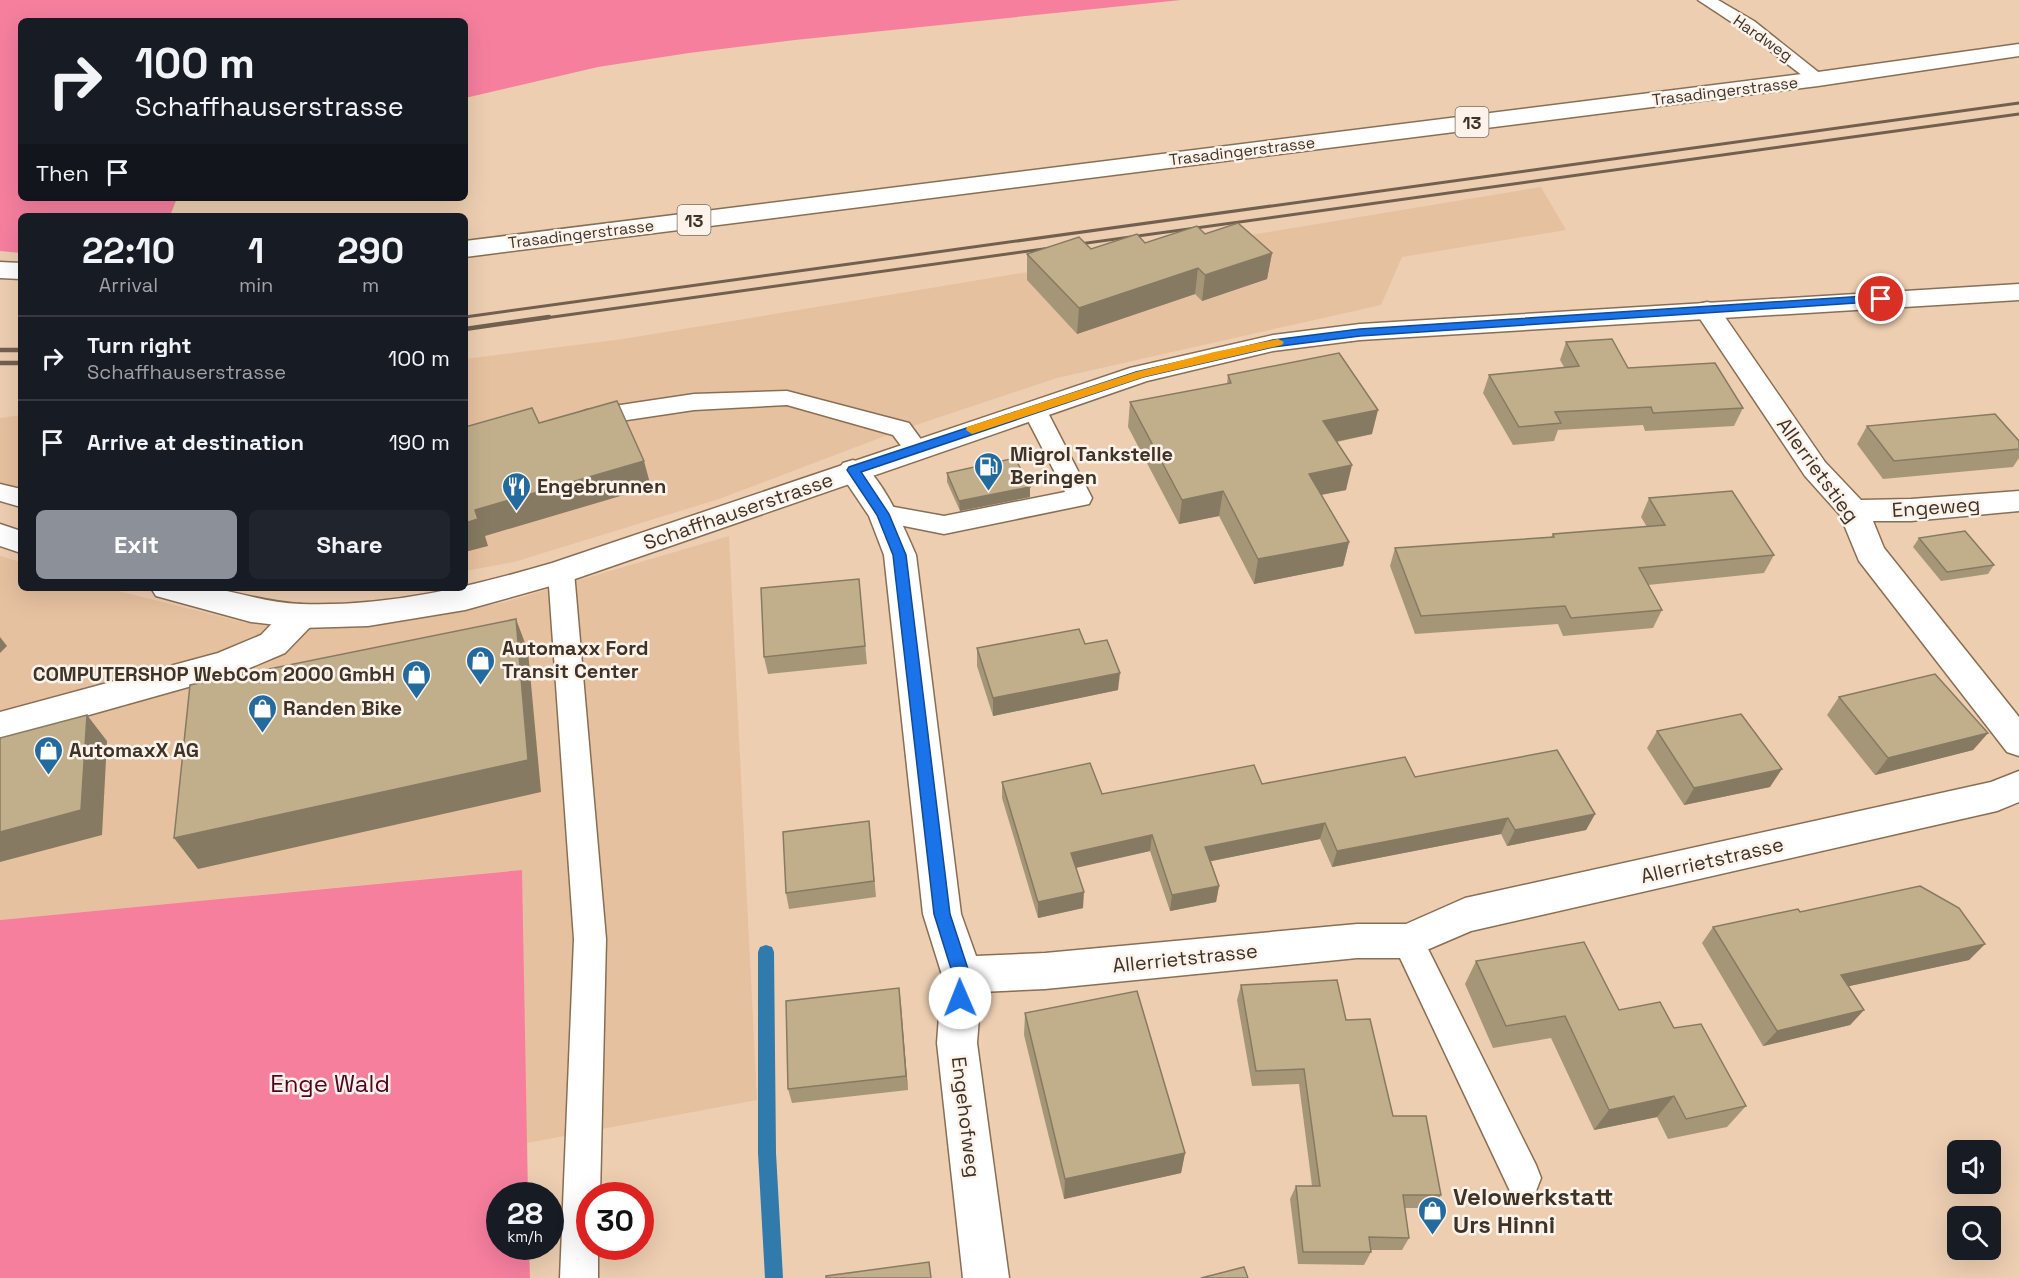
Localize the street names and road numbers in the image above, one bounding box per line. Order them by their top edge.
street label: Hardweg [1729,10,1797,66]
street label: Trasadingerstrasse [1651,72,1799,110]
road number: 13 [1456,107,1488,137]
street label: Trasadingerstrasse [1168,132,1316,170]
road number: 13 [678,205,710,235]
street label: Trasadingerstrasse [507,215,655,253]
street label: Allerrietstieg [1771,412,1865,528]
street label: Schaffhauserstrasse [640,466,836,556]
street label: Engeweg [1891,491,1981,523]
street label: Allerrietstrasse [1638,831,1786,889]
street label: Allerrietstrasse [1111,937,1259,979]
street label: Engehofweg [946,1055,986,1179]

